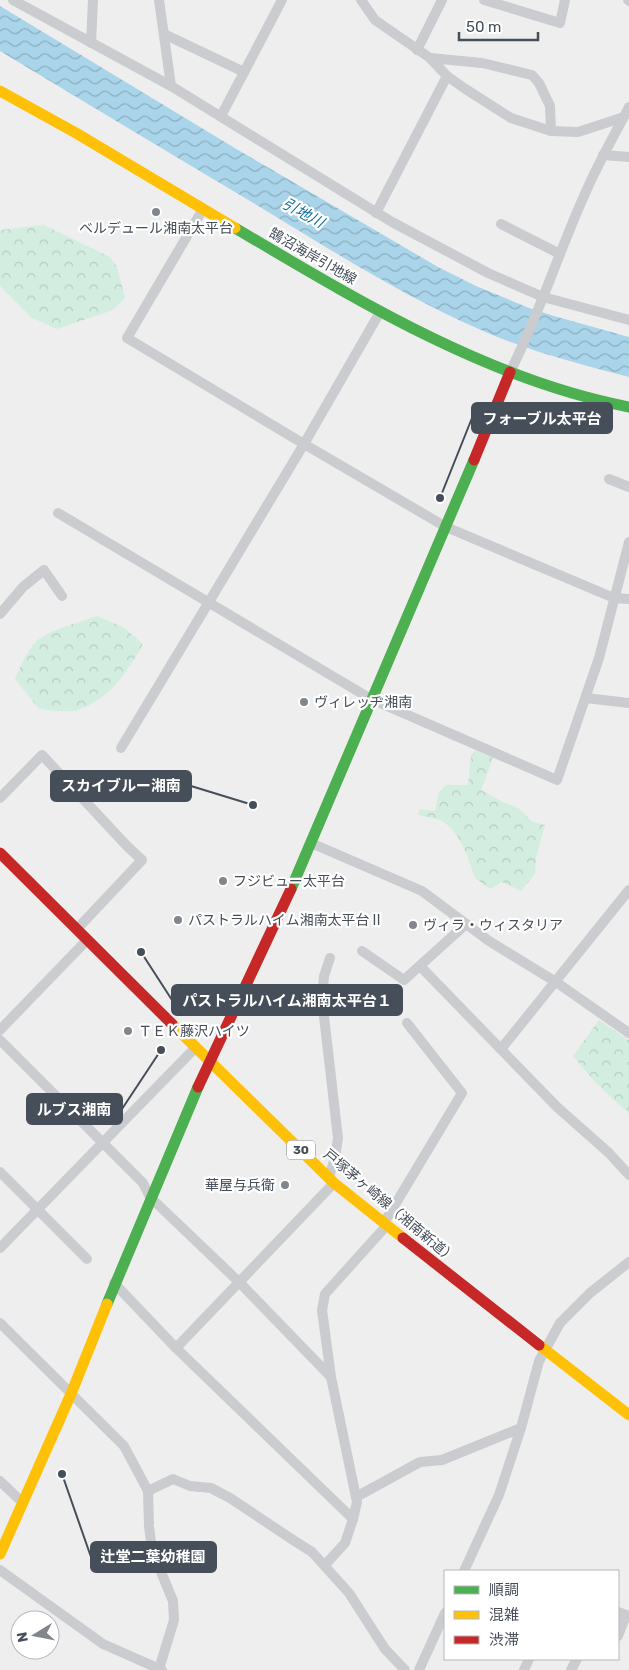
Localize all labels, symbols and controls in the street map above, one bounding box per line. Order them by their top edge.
scale bar [459,10,538,42]
text: 50 m [466,18,501,36]
water label: 引地川 [279,194,329,233]
marker: ベルデュール湘南太平台 [150,206,162,218]
place label: ベルデュール湘南太平台 [79,220,233,237]
street label: 鵠沼海岸引地線 [266,225,359,288]
callout: フォーブル太平台 [472,403,612,433]
text: フォーブル太平台 [482,410,602,428]
place label: ヴィレッヂ湘南 [314,694,412,711]
marker: ヴィレッヂ湘南 [298,696,310,708]
callout: スカイブルー湘南 [51,771,191,801]
text: スカイブルー湘南 [61,777,181,795]
place label: フジビュー太平台 [233,873,345,890]
marker: フジビュー太平台 [217,875,229,887]
place label: パストラルハイム湘南太平台Ⅱ [188,912,383,929]
marker: パストラルハイム湘南太平台Ⅱ [172,914,184,926]
place label: ヴィラ・ウィスタリア [423,917,563,934]
marker: ヴィラ・ウィスタリア [407,919,419,931]
callout: パストラルハイム湘南太平台１ [172,985,402,1015]
text: パストラルハイム湘南太平台１ [182,992,392,1010]
place label: ＴＥＫ藤沢ハイツ [138,1023,250,1040]
marker: ＴＥＫ藤沢ハイツ [122,1025,134,1037]
callout: ルブス湘南 [27,1094,122,1124]
text: ルブス湘南 [36,1101,112,1119]
road number: 30 [287,1140,315,1160]
street label: 戸塚茅ヶ崎線（湘南新道） [320,1146,459,1267]
place label: 華屋与兵衛 [205,1177,275,1194]
marker: 華屋与兵衛 [279,1179,291,1191]
callout: 辻堂二葉幼稚園 [91,1542,216,1572]
text: 辻堂二葉幼稚園 [100,1548,206,1566]
legend [444,1570,619,1660]
text: 順調 [489,1581,519,1599]
text: 混雑 [489,1606,519,1624]
north arrow [10,1610,60,1660]
text: N [13,1631,32,1644]
text: 渋滞 [489,1631,519,1649]

